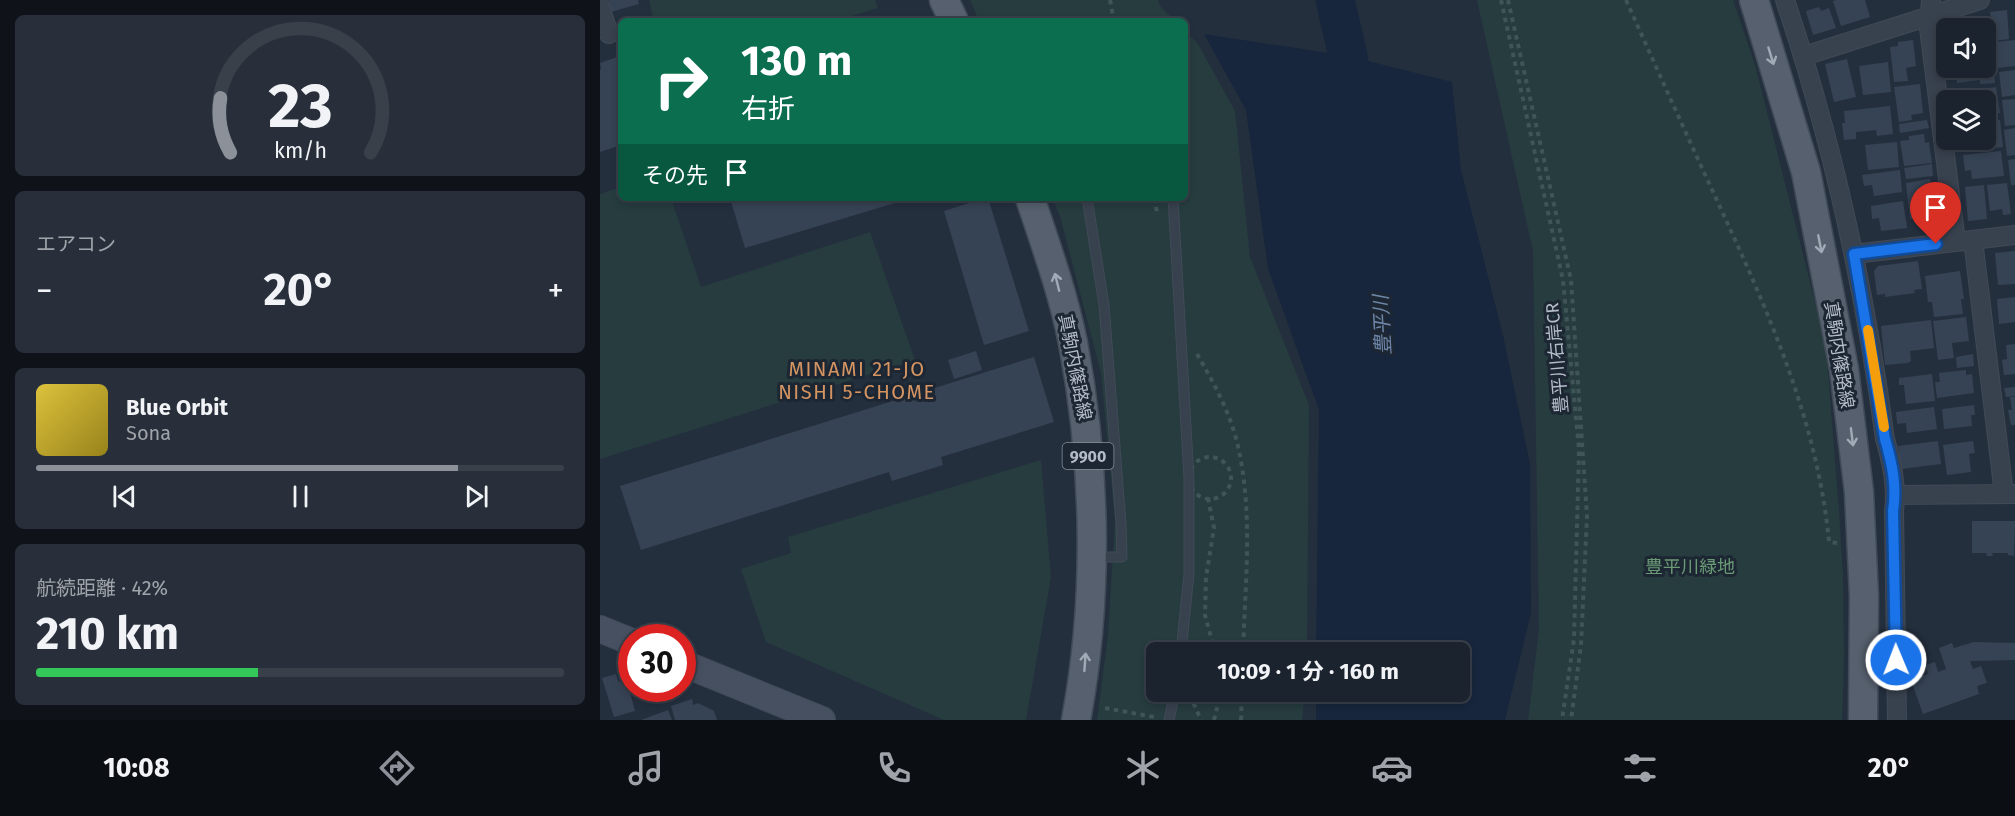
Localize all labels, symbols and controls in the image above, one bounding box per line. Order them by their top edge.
map controls [1936,18,1996,150]
button: sound [1936,18,1996,78]
text: 130 m [741,36,852,86]
icon: right [642,42,720,120]
one-way arrow [1766,46,1777,65]
text: 23 [268,69,332,144]
button: layers [1936,90,1996,150]
text: 右折 [741,93,795,125]
text: km/h [273,138,327,164]
icon: arrive [720,156,753,189]
text: その先 [642,162,708,189]
pin [1910,182,1961,244]
icon: arrive [1919,191,1952,224]
text: エアコン [36,232,116,256]
one-way arrow [1815,234,1826,254]
text: 20° [263,263,337,317]
text: − [36,271,53,311]
text: + [548,271,564,311]
one-way arrow [1051,272,1063,291]
water label: 豊平川 [1368,292,1396,356]
street label: 真駒内篠路線 [1820,300,1858,410]
street label: 豊平川右岸CR [1541,302,1573,414]
street label: 真駒内篠路線 [1054,312,1096,422]
district label: MINAMI 21-JO NISHI 5-CHOME [778,357,936,404]
text: Blue Orbit [126,394,228,421]
text: Sona [126,421,171,445]
one-way arrow [1847,426,1858,446]
road number: 9900 [1062,443,1114,469]
icon: previous [108,480,141,513]
icon: pause [284,480,317,513]
icon: next [460,480,493,513]
park label: 豊平川緑地 [1645,556,1735,578]
text: 航続距離 · 42% [36,576,168,600]
text: 210 km [36,607,179,661]
speed limit sign: 30 [618,624,696,702]
position arrow [1864,628,1928,692]
one-way arrow [1079,653,1090,673]
text: 10:09 · 1 分 · 160 m [1217,658,1399,685]
icon: directions [376,747,418,789]
icon: music [625,747,667,789]
icon: phone [873,747,915,789]
icon: climate [1122,747,1164,789]
icon: car [1371,747,1413,789]
icon: filters [1619,747,1661,789]
text: 10:08 [103,752,170,784]
text: 20° [1868,752,1912,784]

